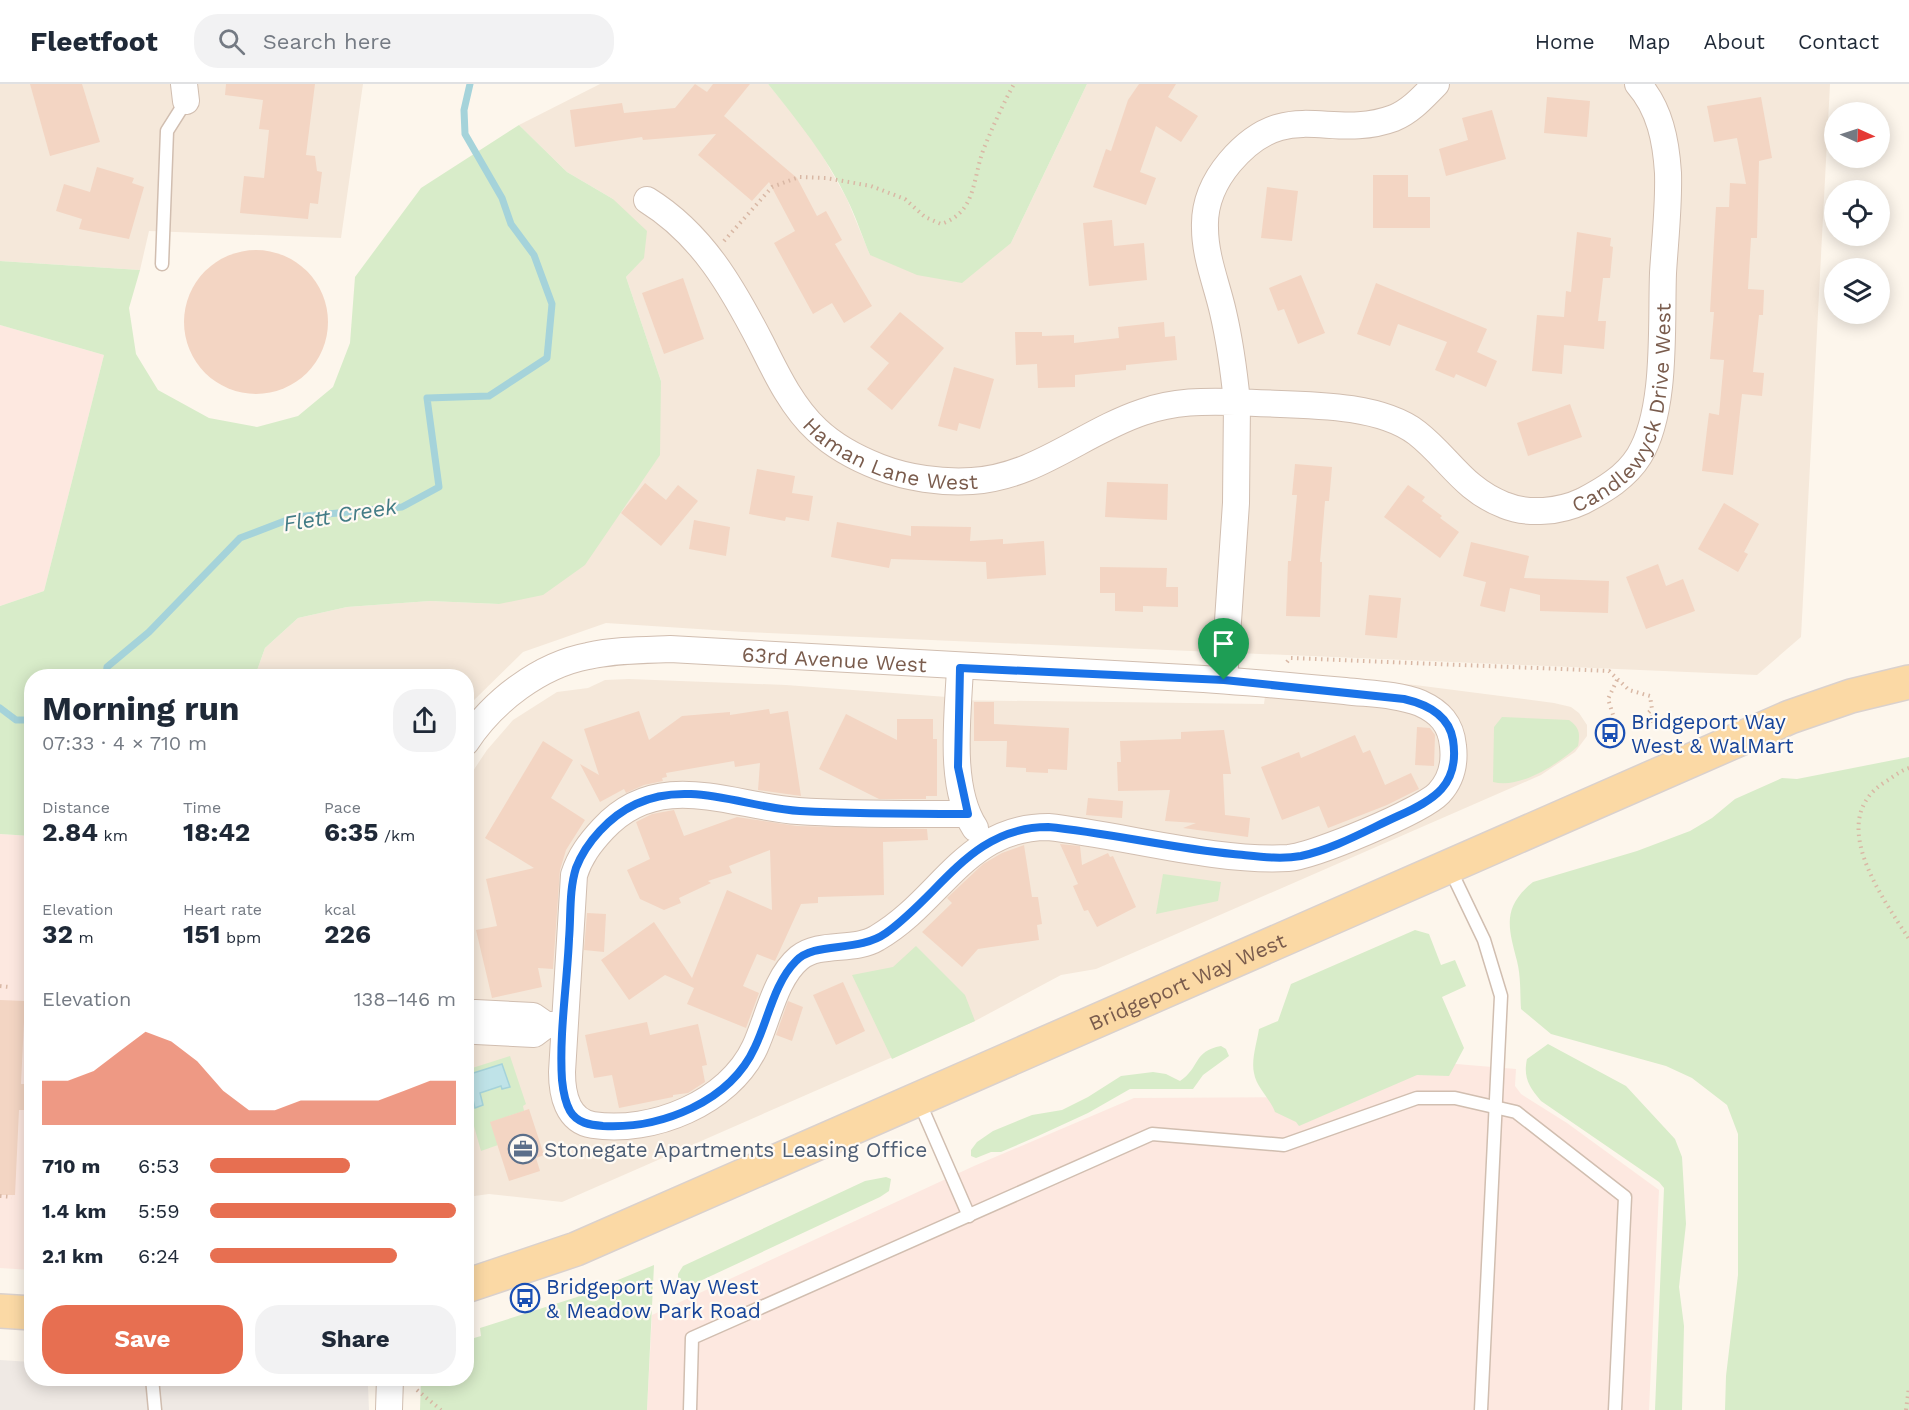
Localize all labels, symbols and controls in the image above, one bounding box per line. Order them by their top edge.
search box [194,14,614,68]
text: Fleetfoot [30,25,158,58]
icon: search [215,25,248,58]
text: Search here [263,29,392,54]
text: Home [1535,29,1595,54]
text: Map [1628,29,1671,54]
text: About [1704,29,1765,54]
text: Contact [1798,29,1879,54]
north arrow [1824,102,1890,168]
map controls [1824,102,1890,324]
button: locate [1824,180,1890,246]
button: layers [1824,258,1890,324]
street label: Candlewyck Drive West [1568,303,1675,517]
street label: Haman Lane West [798,411,979,494]
water label: Flett Creek [281,494,400,536]
pin [1198,618,1249,680]
icon: arrive [1207,627,1240,660]
street label: 63rd Avenue West [741,641,928,677]
text: Morning run [42,689,239,728]
button: share [393,689,456,752]
place label: Bridgeport Way West & WalMart [1631,709,1794,758]
bus stop icon: Bridgeport Way West & WalMart [1594,717,1626,749]
text: 07:33 · 4 × 710 m [42,731,207,755]
text: Distance [42,798,110,817]
text: Time [183,798,221,817]
text: Pace [324,798,361,817]
text: 2.84 [42,817,98,847]
text: 18:42 [183,817,250,847]
text: 6:35 [324,817,378,847]
text: km [98,826,128,845]
text: /km [378,826,415,845]
text: Elevation [42,900,113,919]
text: Heart rate [183,900,262,919]
text: kcal [324,900,356,919]
text: 32 [42,919,73,949]
text: 151 [183,919,221,949]
text: 226 [324,919,371,949]
street label: Bridgeport Way West [1084,927,1289,1035]
text: m [73,928,94,947]
text: bpm [221,928,261,947]
text: Elevation [42,987,131,1011]
text: 138–146 m [354,987,456,1011]
office icon: Stonegate Apartments Leasing Office [507,1133,539,1165]
place label: Stonegate Apartments Leasing Office [544,1137,927,1162]
text: 710 m [42,1154,100,1178]
text: 6:53 [138,1154,179,1178]
text: 1.4 km [42,1199,106,1223]
text: 5:59 [138,1199,180,1223]
text: 2.1 km [42,1244,103,1268]
text: 6:24 [138,1244,179,1268]
place label: Bridgeport Way West & Meadow Park Road [546,1274,761,1323]
bus stop icon: Bridgeport Way West & Meadow Park Road [509,1282,541,1314]
button: Save [42,1305,243,1374]
button: Share [255,1305,456,1374]

